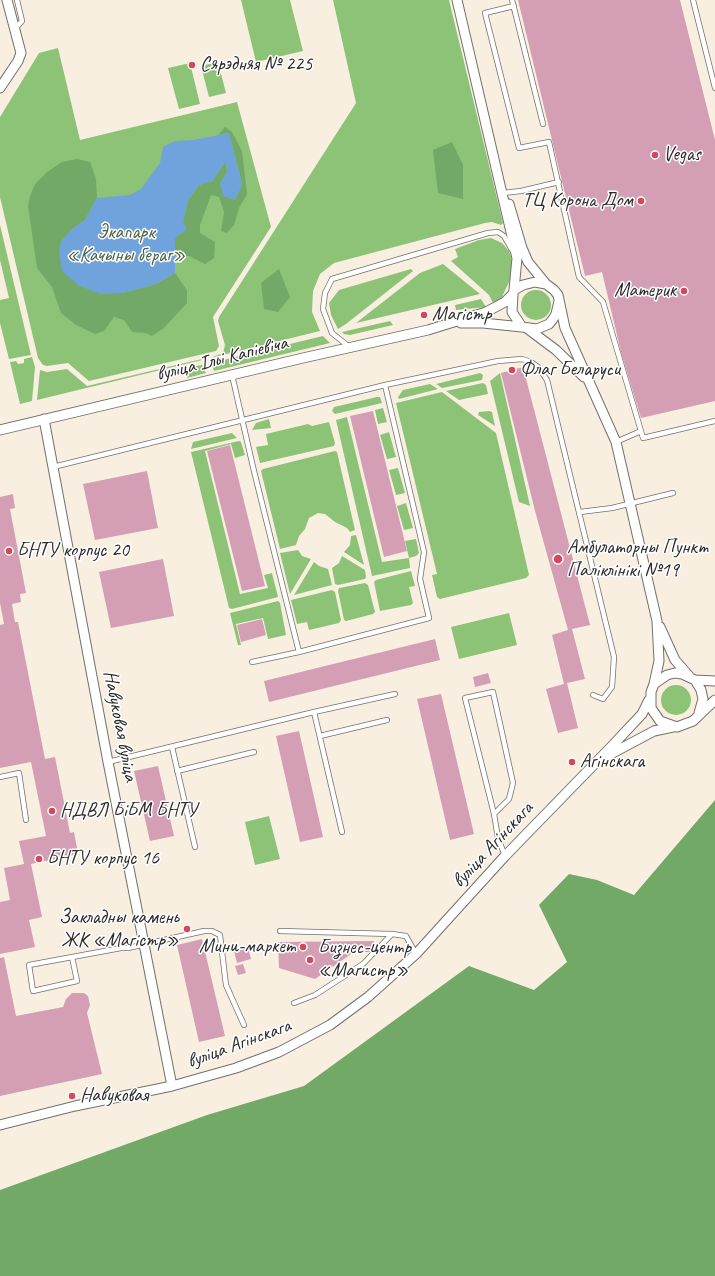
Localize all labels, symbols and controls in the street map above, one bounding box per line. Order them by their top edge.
place label: Сярэдняя № 225 [200,53,312,77]
marker: Сярэдняя № 225 [187,60,197,70]
place label: Vegas [663,143,701,167]
marker: Vegas [650,150,660,160]
place label: ТЦ Корона Дом [522,189,633,213]
marker: ТЦ Корона Дом [636,196,646,206]
park label: Экапарк «Качыны бераг» [67,221,185,268]
place label: Материк [614,279,676,303]
marker: Материк [679,286,689,296]
place label: Магістр [432,303,491,327]
marker: Магістр [419,310,429,320]
street label: вуліца Ільі Капіевіча [154,331,290,387]
place label: Флаг Беларуси [520,358,620,382]
marker: Флаг Беларуси [507,365,517,375]
place label: Амбулаторны Пункт Паліклінікі №19 [567,536,708,583]
place label: БНТУ корпус 20 [17,539,129,563]
marker: БНТУ корпус 20 [4,546,14,556]
marker: Амбулаторны Пункт Паліклінікі №19 [552,553,564,565]
street label: Навуковая вуліца [97,668,143,784]
place label: Агінскага [580,750,644,774]
marker: Агінскага [567,757,577,767]
street label: вуліца Агінскага [447,797,539,893]
place label: НДВЛ БіБМ БНТУ [60,799,197,823]
marker: НДВЛ БіБМ БНТУ [47,806,57,816]
place label: БНТУ корпус 16 [47,847,159,871]
marker: БНТУ корпус 16 [34,854,44,864]
place label: Закладны камень ЖК «Магістр» [59,906,179,953]
marker: Закладны камень ЖК «Магістр» [182,924,192,934]
place label: Мини-маркет [199,935,295,959]
place label: Бизнес-центр «Магистр» [318,936,411,983]
marker: Мини-маркет [298,942,308,952]
marker: Бизнес-центр «Магистр» [305,955,315,965]
street label: вуліца Агінскага [184,1014,294,1074]
place label: Навуковая [80,1084,148,1108]
marker: Навуковая [67,1091,77,1101]

